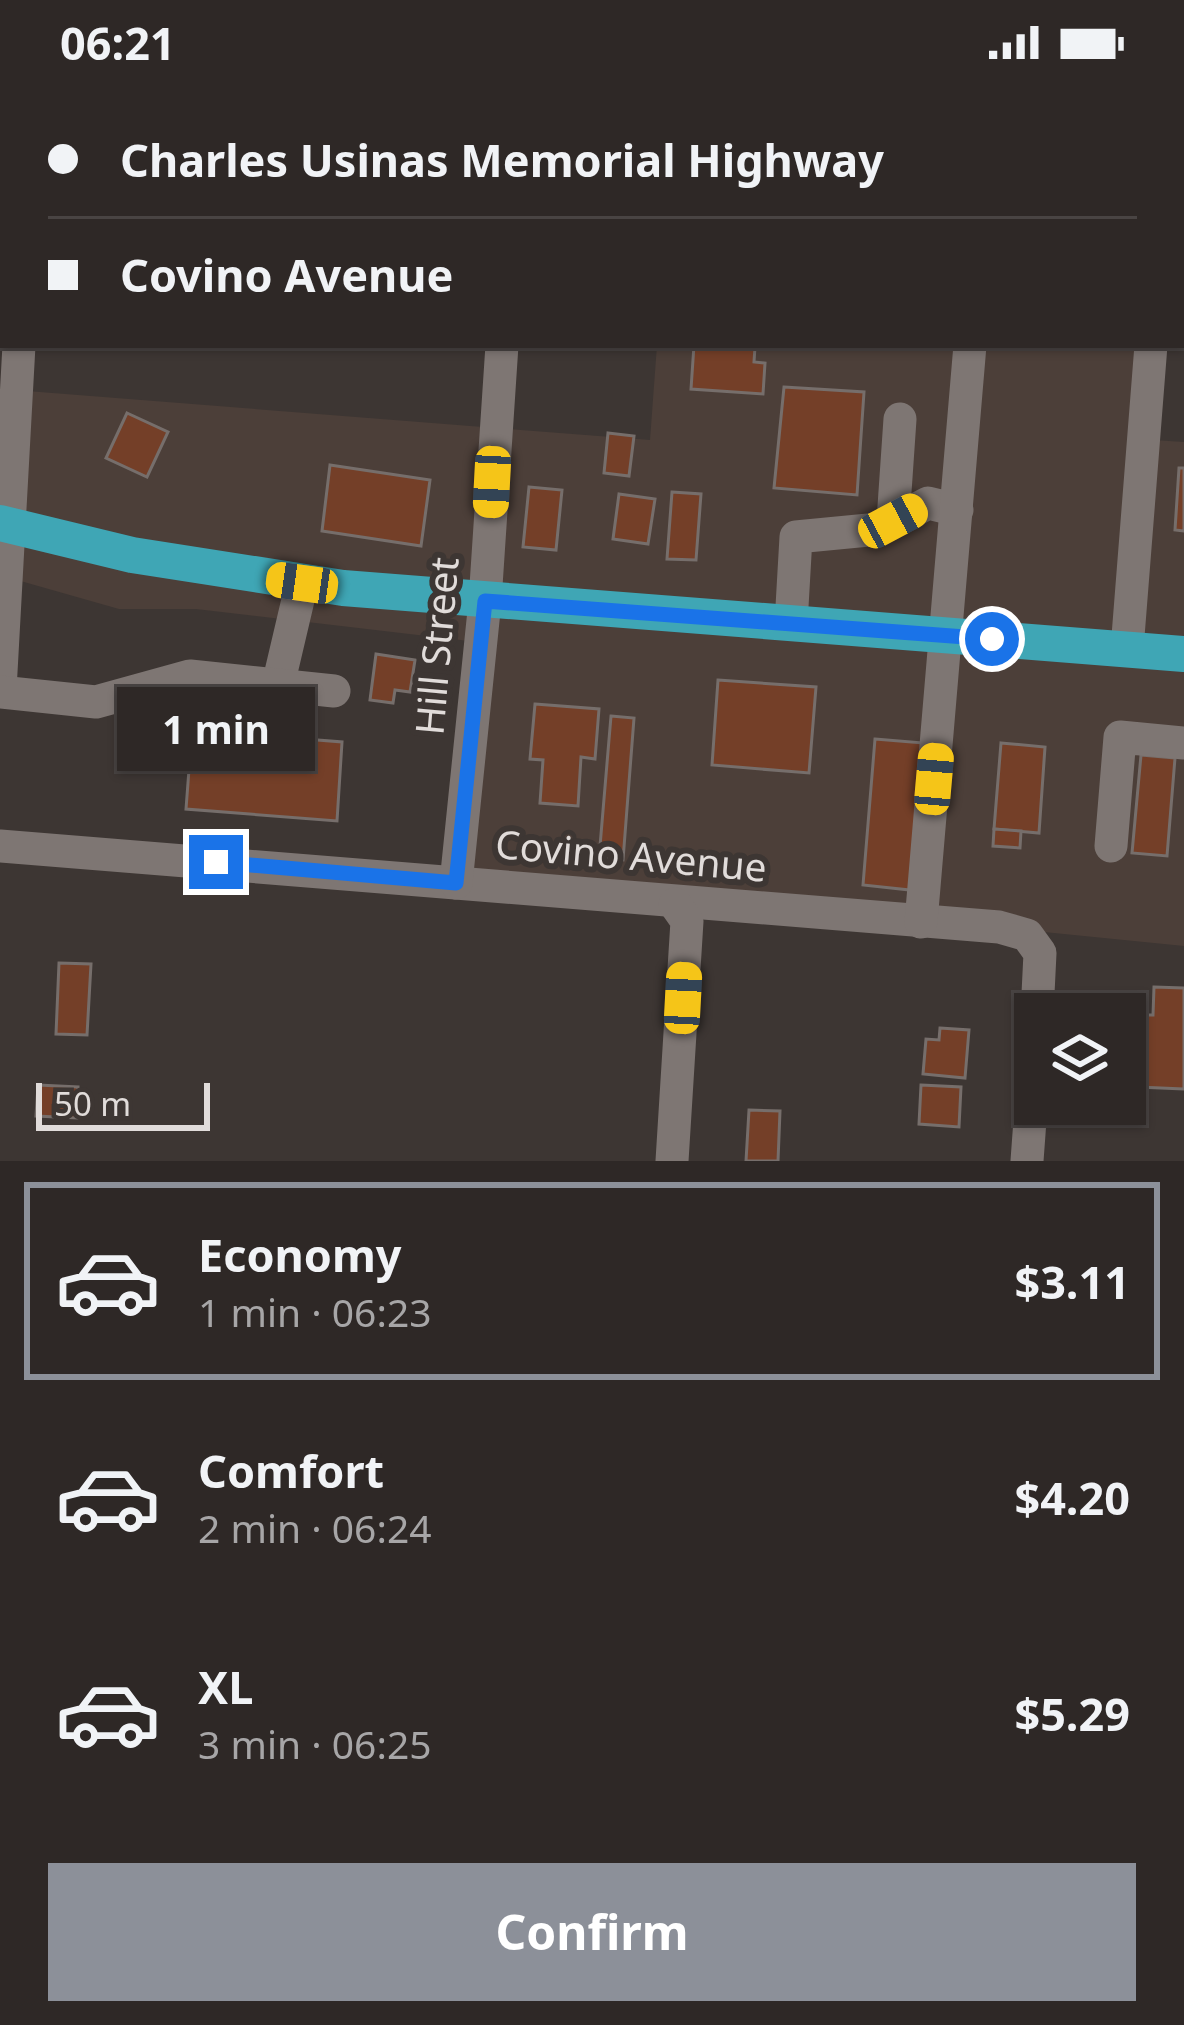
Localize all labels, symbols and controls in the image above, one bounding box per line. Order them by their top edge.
text: 06:21 [60,12,176,73]
text: Charles Usinas Memorial Highway [120,129,884,190]
text: Covino Avenue [120,244,453,305]
car [472,445,512,519]
car [853,488,933,554]
street label: Hill Street [401,555,470,737]
car [264,560,340,606]
route start [965,612,1019,666]
callout: 1 min [117,688,315,772]
text: 1 min [162,702,270,755]
car [913,742,955,816]
street label: Covino Avenue [493,816,769,893]
route end [189,835,243,889]
car [663,961,703,1035]
map controls [1014,993,1146,1125]
button: layers [1014,993,1146,1125]
scale bar [36,1077,210,1130]
text: 50 m [54,1081,131,1126]
text: Economy [198,1224,402,1285]
icon: car [54,1227,162,1335]
text: $3.11 [1014,1251,1130,1312]
text: 1 min · 06:23 [198,1285,432,1338]
text: Comfort [198,1440,384,1501]
icon: car [54,1443,162,1551]
text: $4.20 [1014,1467,1130,1528]
text: 2 min · 06:24 [198,1501,432,1554]
text: XL [198,1656,253,1717]
icon: car [54,1659,162,1767]
text: $5.29 [1014,1683,1130,1744]
text: 3 min · 06:25 [198,1717,432,1770]
button: Confirm [48,1863,1136,2001]

